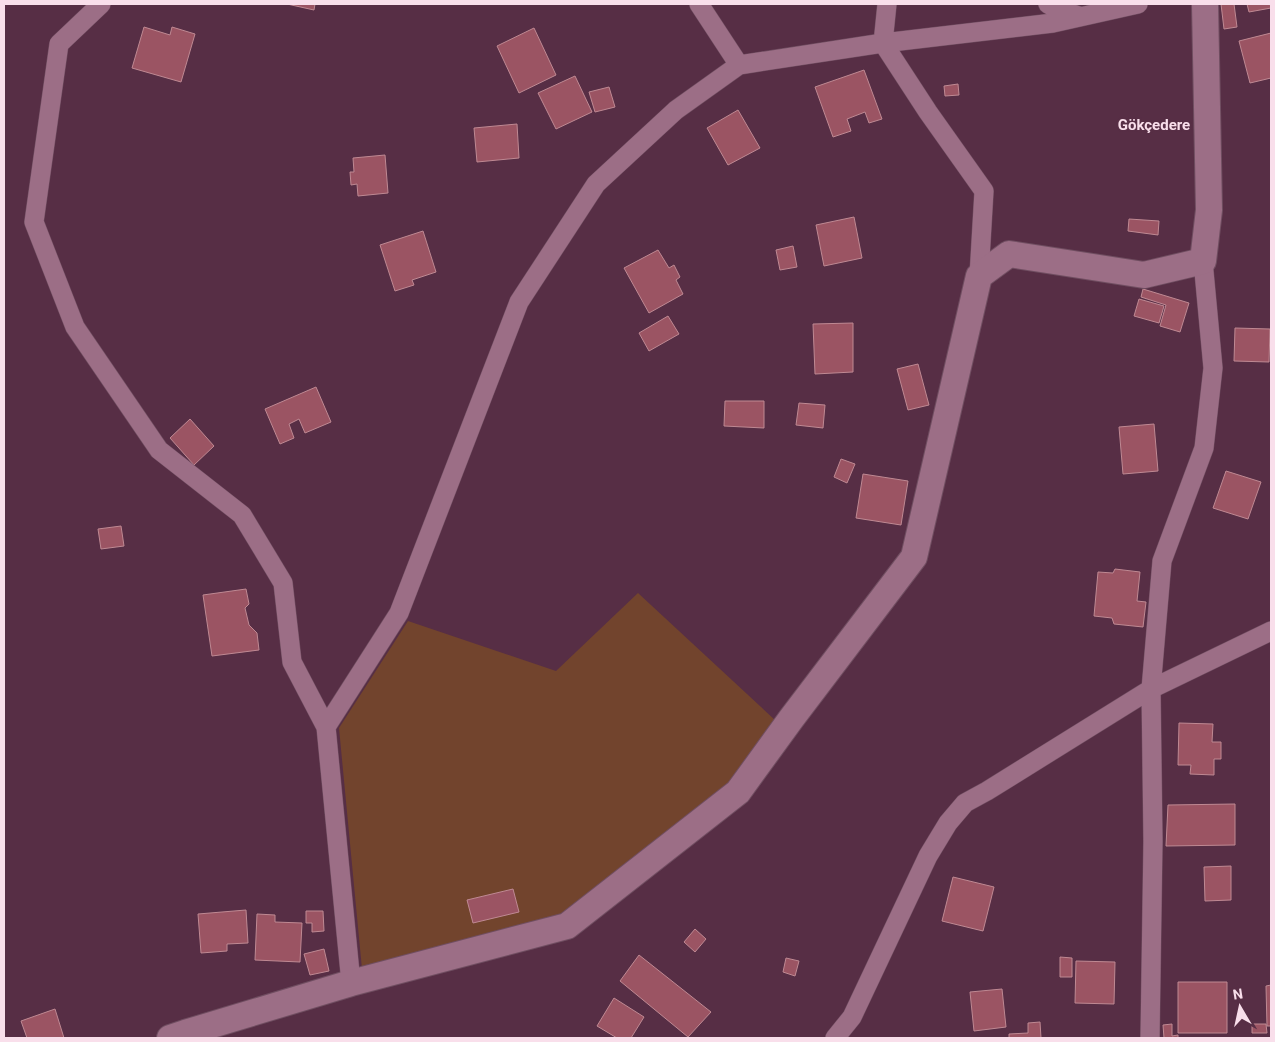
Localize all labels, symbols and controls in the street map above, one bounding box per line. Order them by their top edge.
district label: Gökçedere [1118,116,1190,134]
north arrow [1215,982,1265,1032]
text: N [1232,985,1244,1003]

